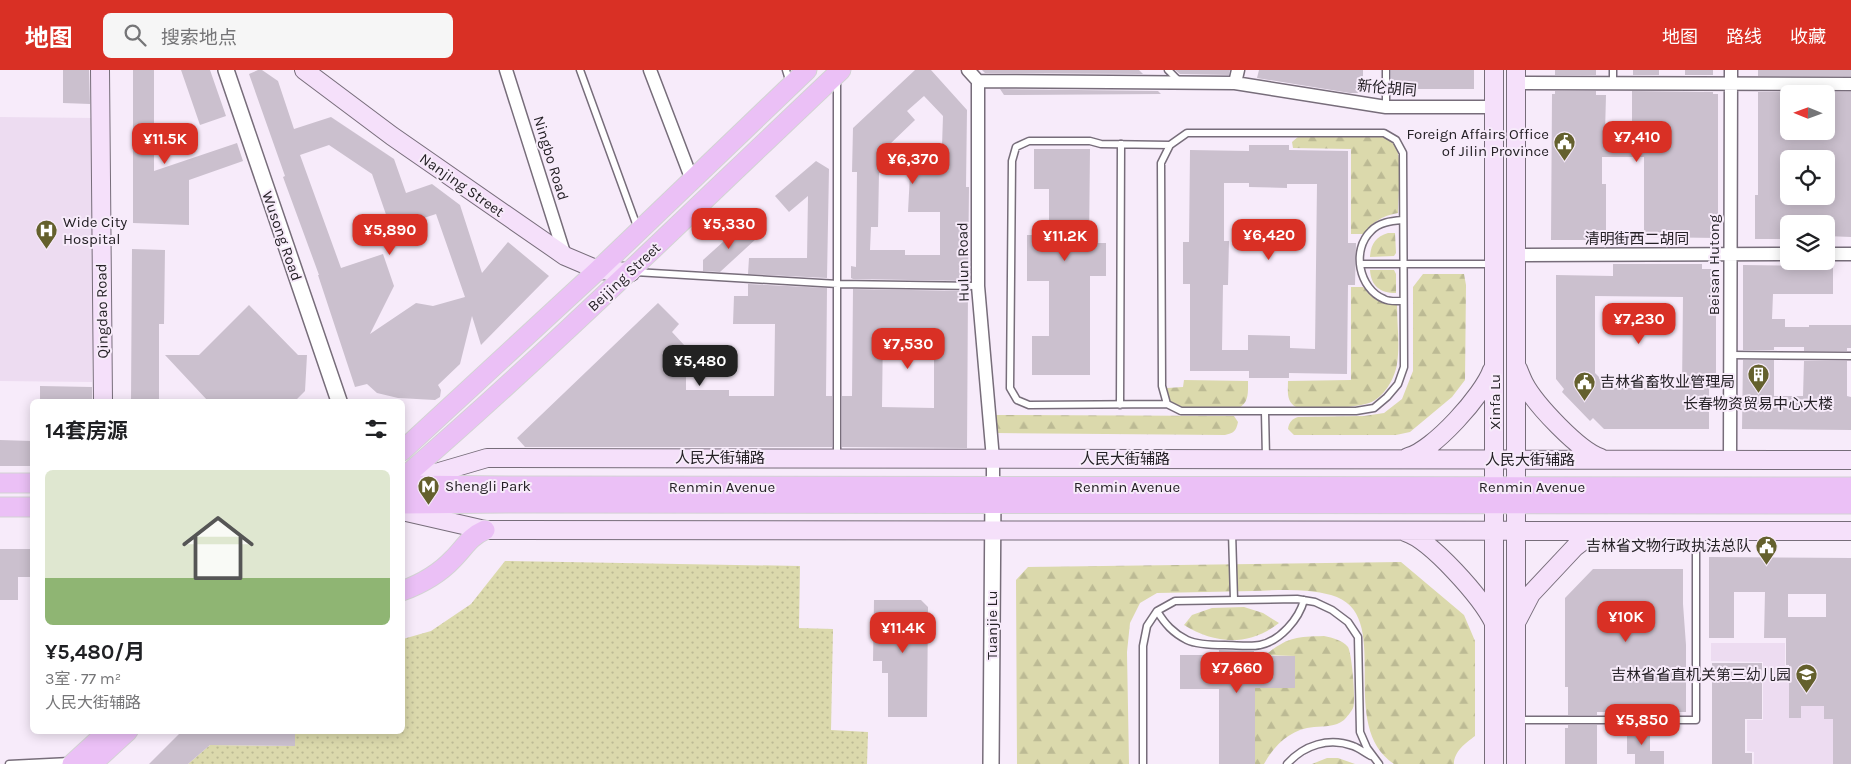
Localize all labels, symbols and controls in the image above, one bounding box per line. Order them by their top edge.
search box [103,13,453,58]
icon: search [121,21,149,49]
text: 地图 [25,24,73,52]
text: 地图 [1662,26,1698,48]
text: 路线 [1726,26,1762,48]
text: 收藏 [1790,26,1826,48]
text: 搜索地点 [161,27,237,49]
street label: 新伦胡同 [1356,76,1418,100]
north arrow [1780,85,1835,140]
map controls [1780,85,1835,270]
street label: Ningbo Road [530,114,572,202]
pin: ¥7,410 [1596,121,1678,163]
pin: ¥11.5K [124,122,206,165]
place label: Foreign Affairs Office of Jilin Province [1407,125,1549,160]
text: ¥7,410 [1614,127,1660,146]
text: ¥11.5K [143,129,187,148]
public building icon: Foreign Affairs Office of Jilin Province [1553,131,1577,162]
pin: ¥6,370 [872,142,954,185]
street label: Nanjing Street [416,149,508,221]
text: ¥6,370 [887,149,939,168]
button: locate [1780,150,1835,205]
street label: Wusong Road [258,189,306,283]
pin: ¥5,330 [688,208,770,250]
place label: Wide City Hospital [63,213,127,248]
pin: ¥5,890 [349,214,431,256]
text: ¥5,330 [703,214,755,233]
street label: Beisan Hutong [1705,214,1723,315]
button: layers [1780,215,1835,270]
pin: ¥6,420 [1228,218,1310,261]
hospital icon: Wide City Hospital [35,219,59,250]
text: ¥5,890 [364,220,416,239]
pin: ¥11.2K [1024,220,1106,262]
street label: Hulun Road [953,222,973,302]
text: ¥6,420 [1243,225,1295,244]
text: ¥11.2K [1043,226,1087,245]
street label: 清明街西二胡同 [1584,230,1690,248]
street label: Beijing Street [584,238,664,315]
street label: Qingdao Road [92,263,112,359]
pin: ¥7,230 [1598,302,1680,345]
text: ¥7,230 [1613,309,1665,328]
pin: ¥7,530 [867,328,949,370]
text: ¥7,530 [883,334,933,353]
pin: ¥5,480 [659,344,741,387]
text: ¥5,480 [674,351,726,370]
building icon: 长春物资贸易中心大楼 [1746,363,1770,394]
public building icon: 吉林省畜牧业管理局 [1572,370,1596,401]
place label: 吉林省畜牧业管理局 [1600,373,1735,391]
street label: Xinfa Lu [1486,374,1504,430]
place label: 长春物资贸易中心大楼 [1683,395,1833,413]
icon: filters [362,415,390,443]
text: 14套房源 [45,419,128,443]
street label: 人民大街辅路 [675,449,765,467]
street label: 人民大街辅路 [1080,450,1170,468]
street label: 人民大街辅路 [1485,451,1575,469]
metro station icon: Shengli Park [417,474,441,505]
place label: Shengli Park [445,477,531,495]
street label: Renmin Avenue [669,478,775,496]
street label: Renmin Avenue [1074,478,1180,496]
street label: Renmin Avenue [1479,478,1585,496]
icon: home [173,503,263,593]
public building icon: 吉林省文物行政执法总队 [1755,534,1779,565]
place label: 吉林省文物行政执法总队 [1586,537,1751,555]
street label: Tuanjie Lu [983,590,1001,660]
pin: ¥10K [1596,600,1656,643]
text: ¥10K [1608,607,1644,626]
pin: ¥11.4K [862,612,944,654]
text: ¥11.4K [881,618,925,637]
text: ¥5,480/月 [45,640,145,664]
pin: ¥7,660 [1196,652,1278,694]
text: ¥7,660 [1212,658,1262,677]
school or university icon: 吉林省省直机关第三幼儿园 [1795,663,1819,694]
place label: 吉林省省直机关第三幼儿园 [1611,666,1791,684]
text: 3室 · 77 m² [45,669,121,688]
text: 人民大街辅路 [45,693,141,712]
pin: ¥5,850 [1601,704,1683,746]
text: ¥5,850 [1616,710,1668,729]

